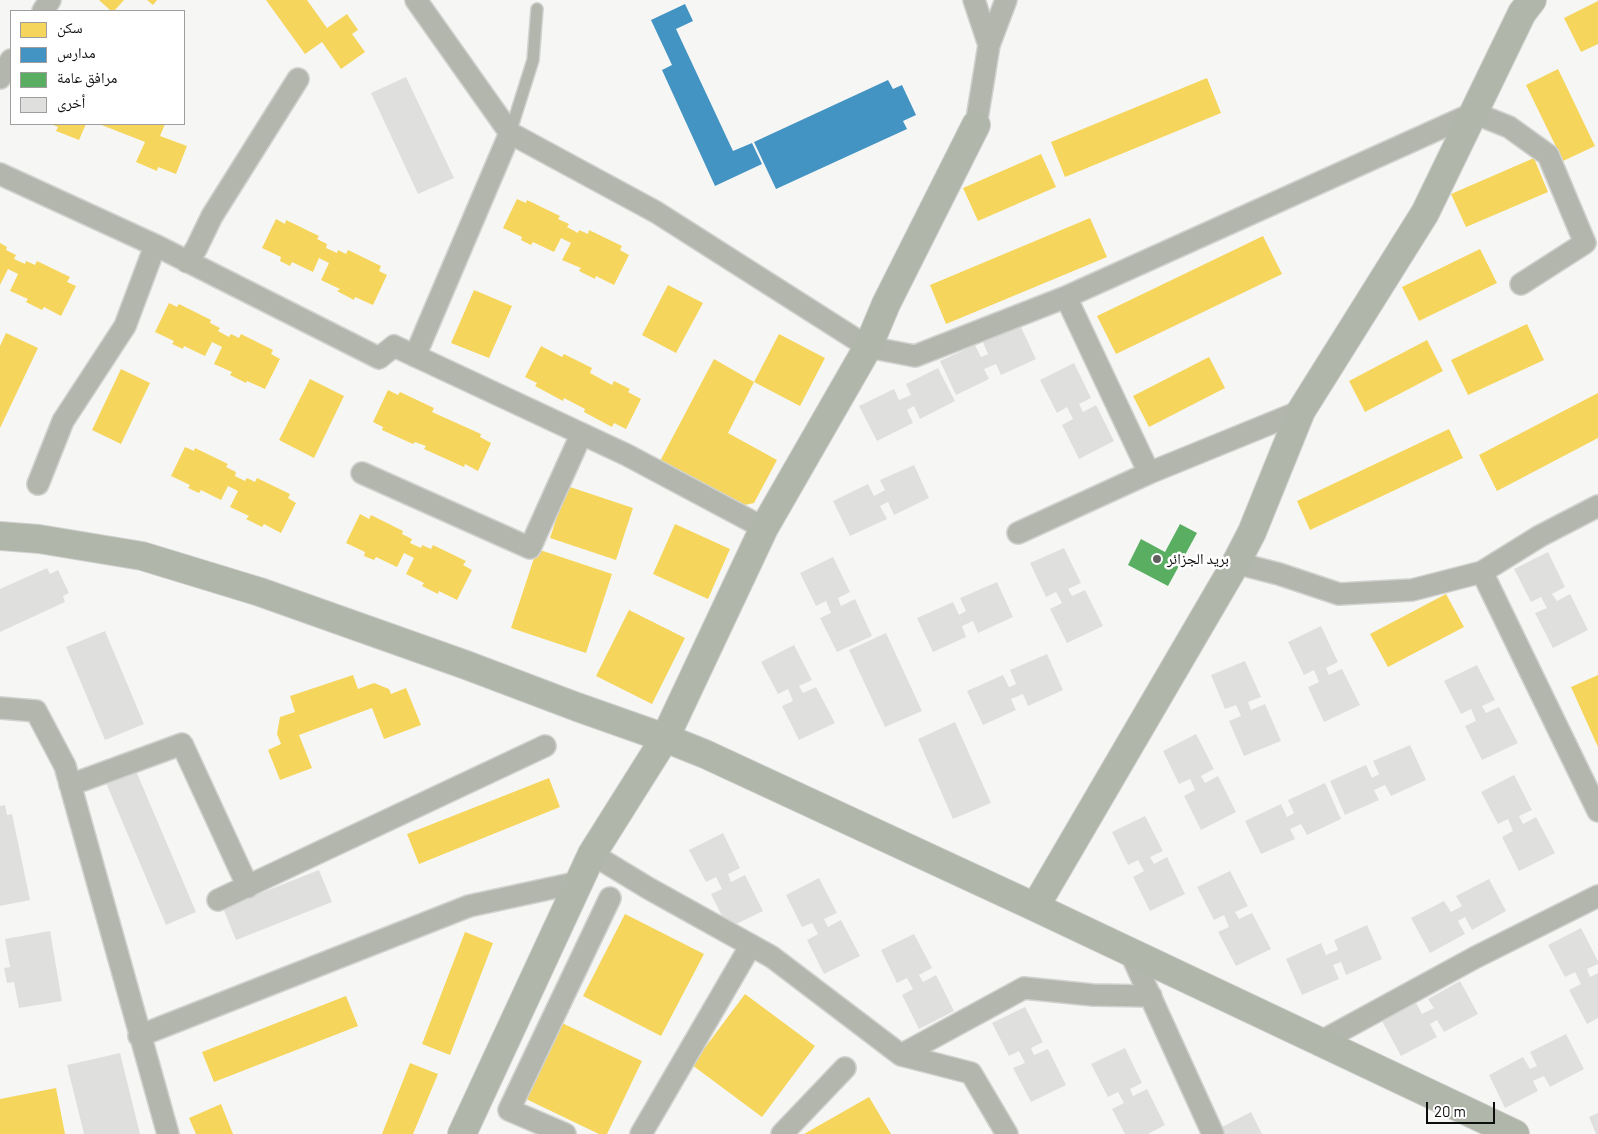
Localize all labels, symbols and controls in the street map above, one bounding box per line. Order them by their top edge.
legend [10,10,185,125]
text: سكن [57,18,83,36]
text: مدارس [57,43,96,61]
text: مرافق عامة [57,68,117,86]
text: أخرى [57,93,85,111]
place label: بريد الجزائر [1167,550,1229,568]
marker: بريد الجزائر [1151,553,1163,565]
scale bar [1428,1092,1497,1124]
text: 20 m [1434,1102,1466,1120]

